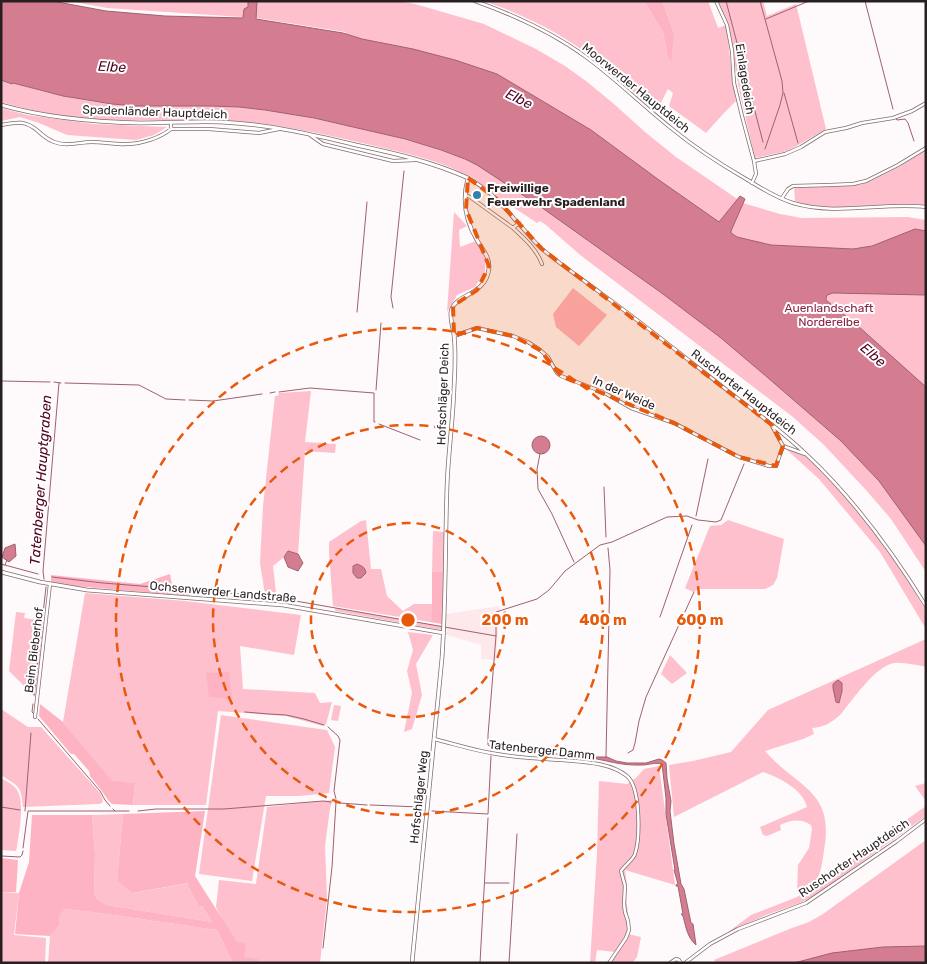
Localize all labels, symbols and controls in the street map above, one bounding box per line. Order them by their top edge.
street label: Moorwerder Hauptdeich [579,40,693,136]
street label: Einlagedeich [732,43,758,115]
water label: Elbe [98,58,127,76]
water label: Elbe [503,85,535,113]
street label: Spadenländer Hauptdeich [82,102,228,122]
place label: Freiwillige Feuerwehr Spadenland [487,181,625,209]
marker: Freiwillige Feuerwehr Spadenland [471,189,483,201]
park label: Auenlandschaft Norderelbe [784,301,874,329]
water label: Elbe [857,339,889,371]
street label: Hofschläger Deich [434,343,452,445]
street label: Ruschorter Hauptdeich [688,346,800,438]
street label: In der Weide [590,373,658,413]
water label: Tatenberger Hauptgraben [27,394,55,566]
street label: Ochsenwerder Landstraße [149,579,297,605]
street label: Beim Bieberhof [22,606,46,694]
centre of rings [399,611,417,629]
text: 200 m [481,611,529,629]
text: 400 m [579,611,627,629]
text: 600 m [676,611,724,629]
street label: Tatenberger Damm [488,737,596,763]
street label: Hofschläger Weg [407,750,431,844]
street label: Ruschorter Hauptdeich [796,816,912,900]

